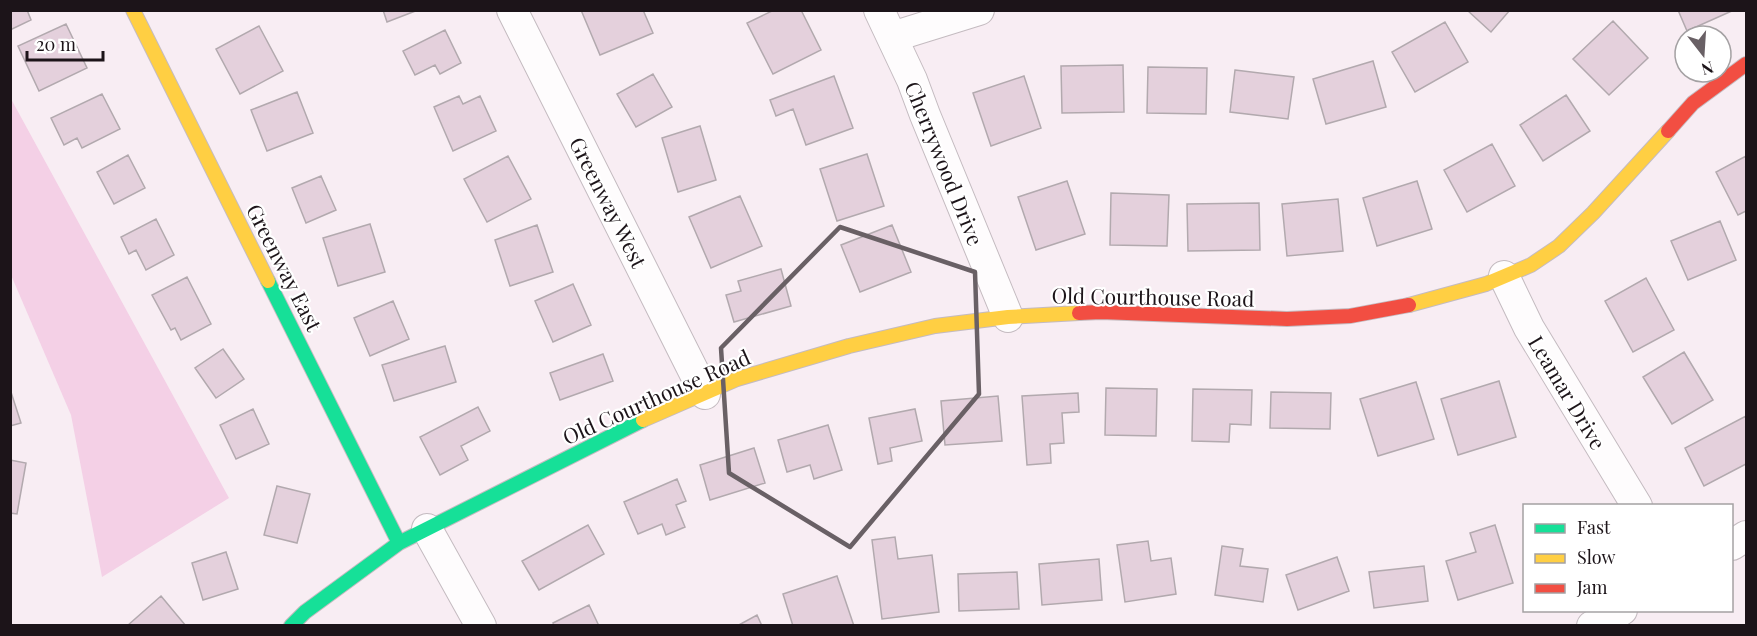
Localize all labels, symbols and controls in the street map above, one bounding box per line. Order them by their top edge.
scale bar [27,24,104,62]
north arrow [1673,24,1733,84]
text: 20 m [36,32,76,56]
text: N [1699,57,1716,81]
street label: Cherrywood Drive [899,77,991,249]
street label: Greenway West [564,132,654,273]
street label: Greenway East [241,199,329,336]
street label: Old Courthouse Road [1051,280,1255,312]
street label: Leamar Drive [1523,330,1613,454]
street label: Old Courthouse Road [558,342,754,450]
legend [1523,504,1733,612]
text: Fast [1577,515,1611,539]
text: Slow [1577,545,1615,569]
text: Jam [1576,575,1607,599]

